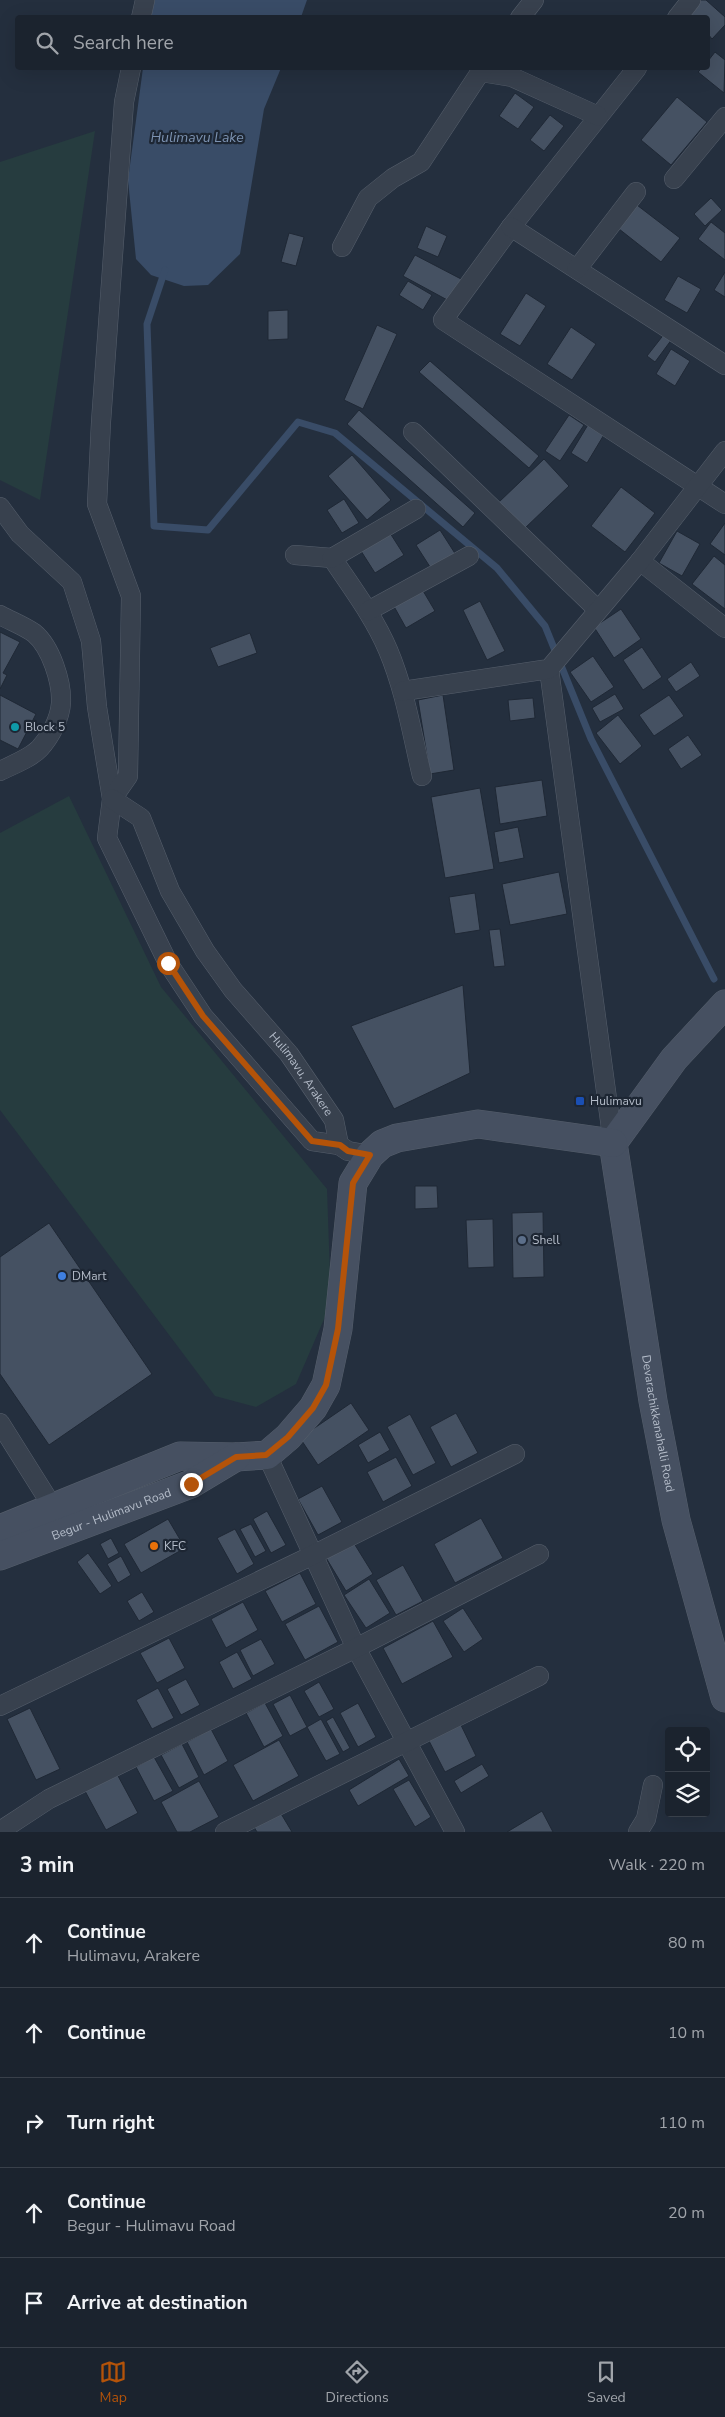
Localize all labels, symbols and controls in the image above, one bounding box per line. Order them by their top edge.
search box [15,15,710,70]
icon: search [33,29,61,57]
text: Search here [73,30,174,56]
water label: Hulimavu Lake [150,128,244,147]
place label: Block 5 [25,719,65,735]
marker: Block 5 [9,721,21,733]
route start [157,952,180,975]
street label: Hulimavu, Arakere [265,1029,337,1119]
place label: Hulimavu [590,1093,642,1109]
marker: Hulimavu [574,1095,586,1107]
place label: Shell [532,1232,560,1248]
marker: Shell [516,1234,528,1246]
place label: DMart [72,1268,107,1284]
marker: DMart [56,1270,68,1282]
street label: Devarachikkanahalli Road [638,1354,678,1493]
route end [180,1473,203,1496]
street label: Begur - Hulimavu Road [49,1484,173,1544]
place label: KFC [164,1538,186,1554]
marker: KFC [148,1540,160,1552]
map controls [665,1727,710,1817]
button: locate [665,1727,710,1772]
button: layers [665,1772,710,1817]
text: 3 min [20,1851,74,1879]
text: Walk · 220 m [609,1854,705,1876]
text: Continue [67,1919,146,1945]
icon: ahead [20,1929,48,1957]
text: 80 m [668,1932,705,1954]
text: Hulimavu, Arakere [67,1945,200,1967]
icon: ahead [20,2019,48,2047]
text: Continue [67,2020,146,2046]
text: 10 m [668,2022,705,2044]
icon: right [20,2109,48,2137]
text: Turn right [67,2110,154,2136]
text: 110 m [658,2112,705,2134]
text: Continue [67,2189,146,2215]
icon: ahead [20,2199,48,2227]
text: 20 m [668,2202,705,2224]
text: Begur - Hulimavu Road [67,2215,236,2237]
icon: arrive [20,2289,48,2317]
text: Arrive at destination [67,2290,248,2316]
tab: Map [99,2358,127,2407]
tab: Directions [326,2358,389,2407]
tab: Saved [587,2358,626,2407]

